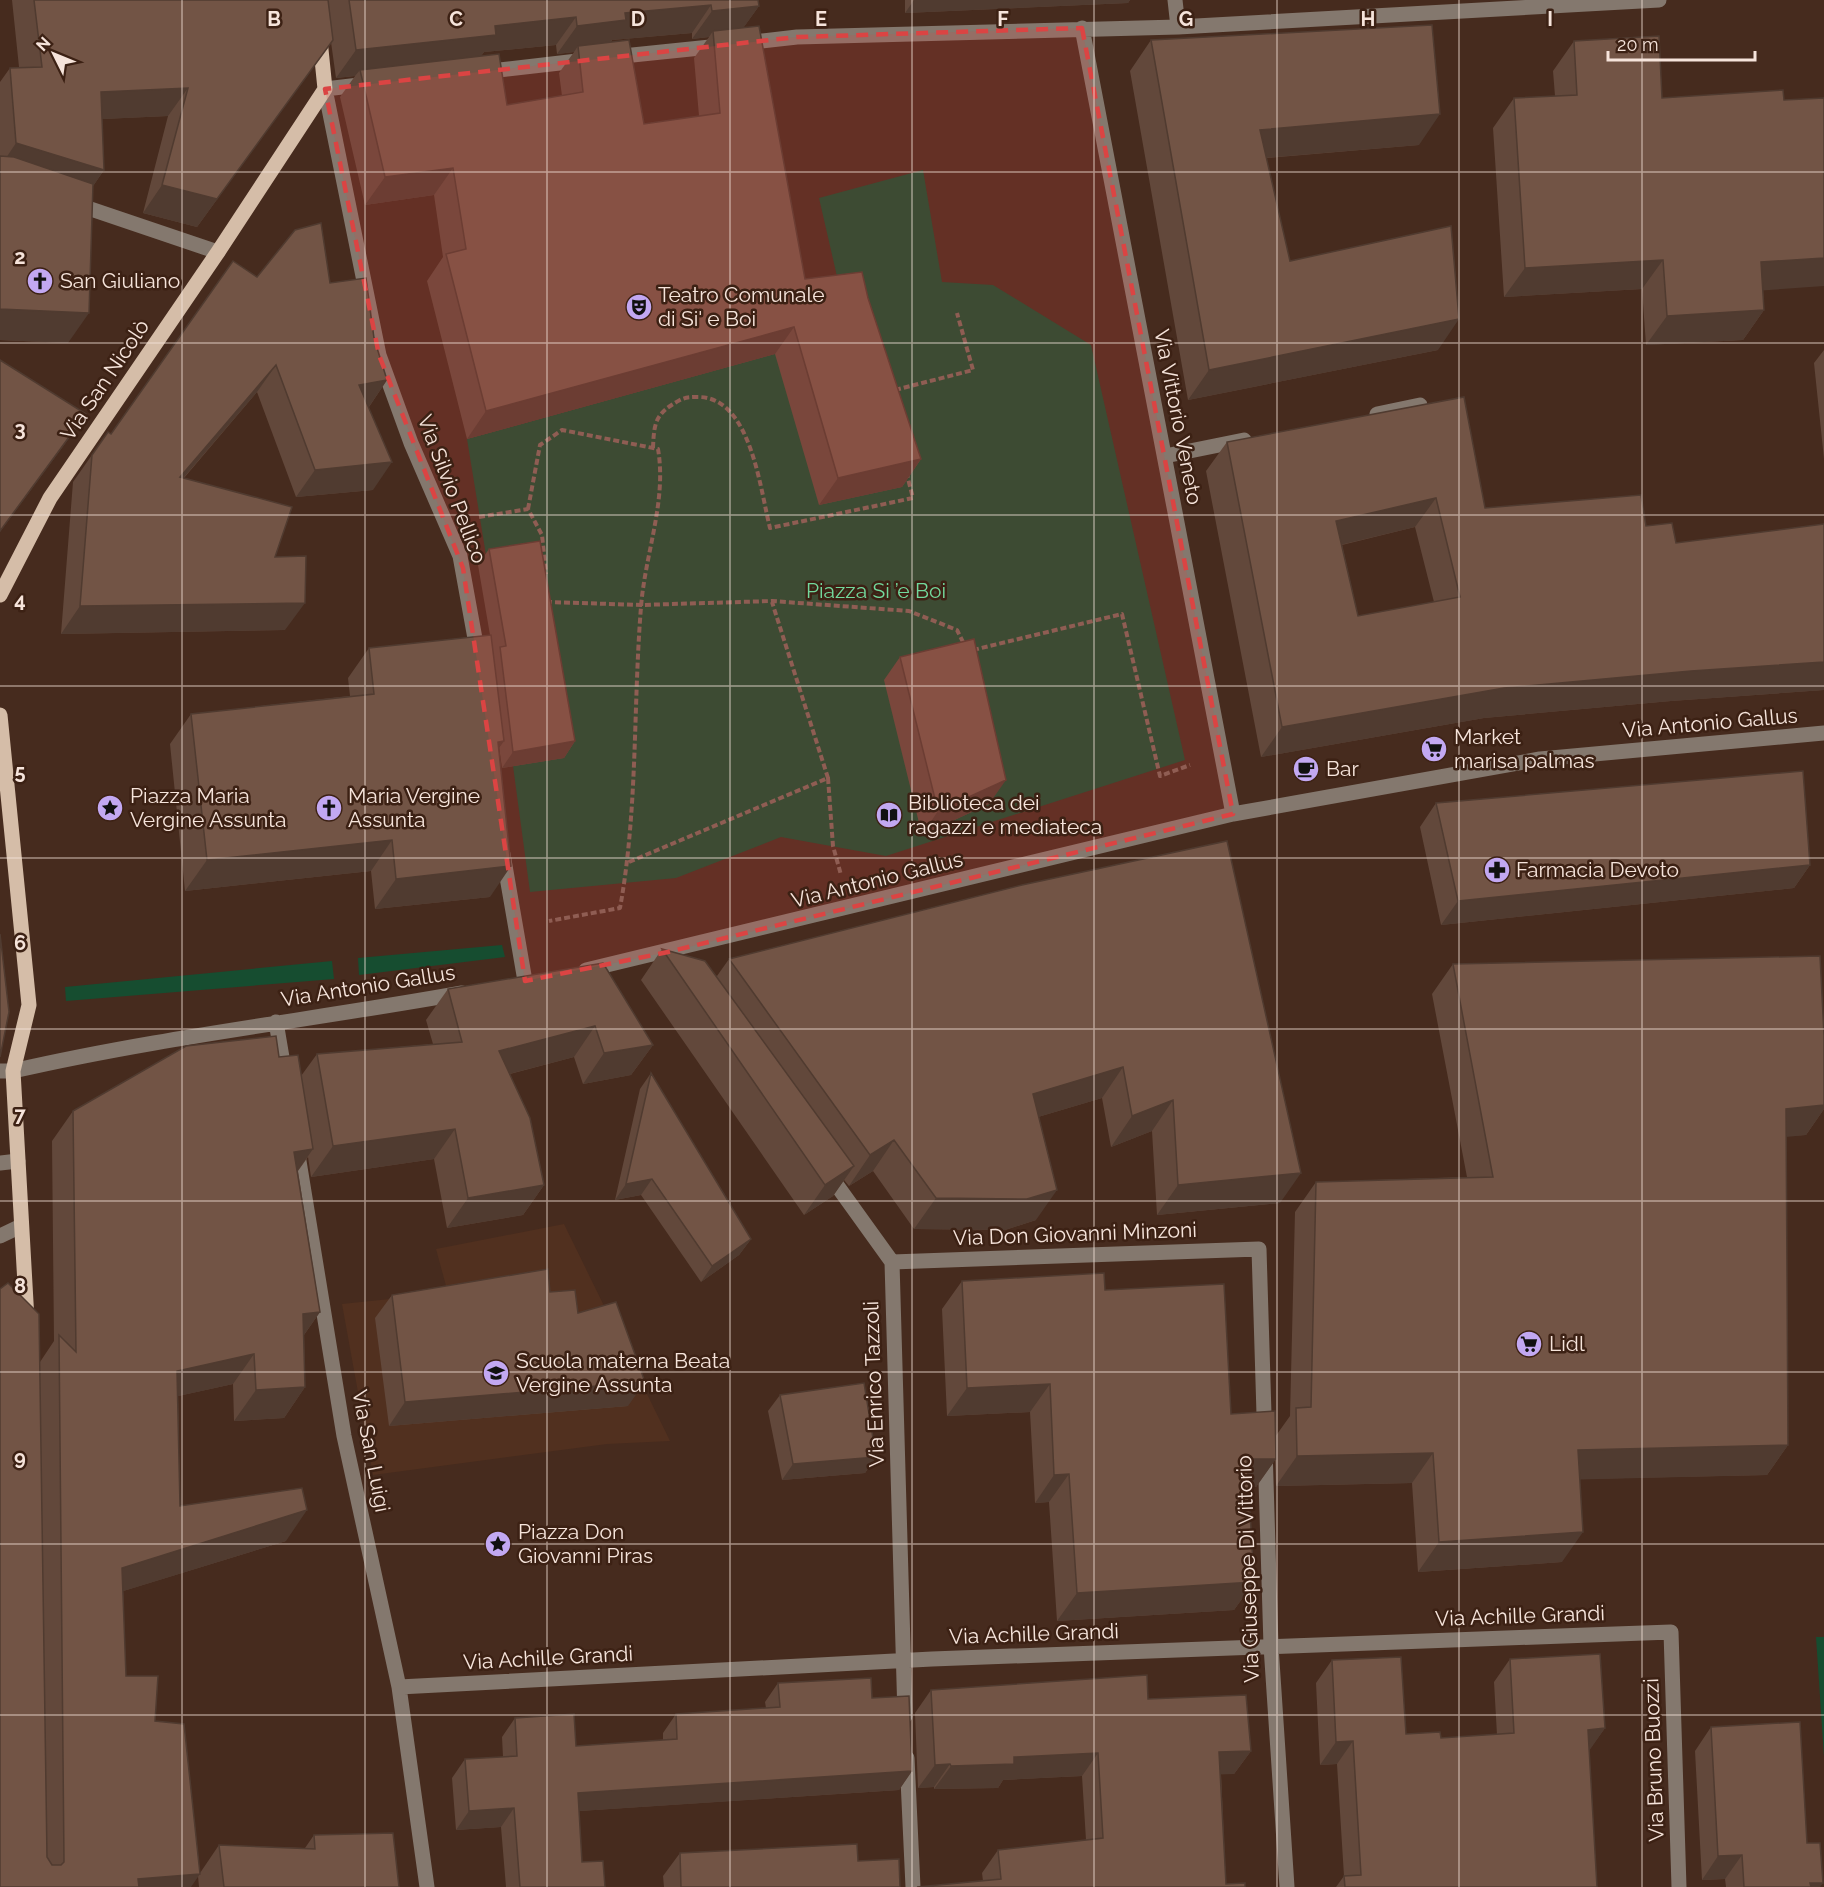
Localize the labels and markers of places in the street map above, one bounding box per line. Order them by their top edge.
church icon: San Giuliano [25,266,55,296]
place label: San Giuliano [60,268,180,293]
place label: Teatro Comunale di Si' e Boi [658,282,824,331]
theatre icon: Teatro Comunale di Si' e Boi [624,292,654,322]
place label: Market marisa palmas [1454,724,1595,773]
supermarket icon: Market marisa palmas [1419,734,1449,764]
cafe icon: Bar [1291,754,1321,784]
place label: Bar [1326,756,1359,781]
place label: Piazza Maria Vergine Assunta [130,783,287,832]
place label: Maria Vergine Assunta [348,783,480,832]
place label: Biblioteca dei ragazzi e mediateca [908,790,1102,839]
place icon: Piazza Maria Vergine Assunta [95,793,125,823]
church icon: Maria Vergine Assunta [314,793,344,823]
library icon: Biblioteca dei ragazzi e mediateca [874,800,904,830]
pharmacy icon: Farmacia Devoto [1482,855,1512,885]
place label: Farmacia Devoto [1516,857,1679,882]
supermarket icon: Lidl [1514,1329,1544,1359]
place label: Lidl [1549,1331,1585,1356]
place label: Scuola materna Beata Vergine Assunta [516,1348,730,1397]
school or university icon: Scuola materna Beata Vergine Assunta [481,1358,511,1388]
place label: Piazza Don Giovanni Piras [518,1519,653,1568]
place icon: Piazza Don Giovanni Piras [483,1529,513,1559]

